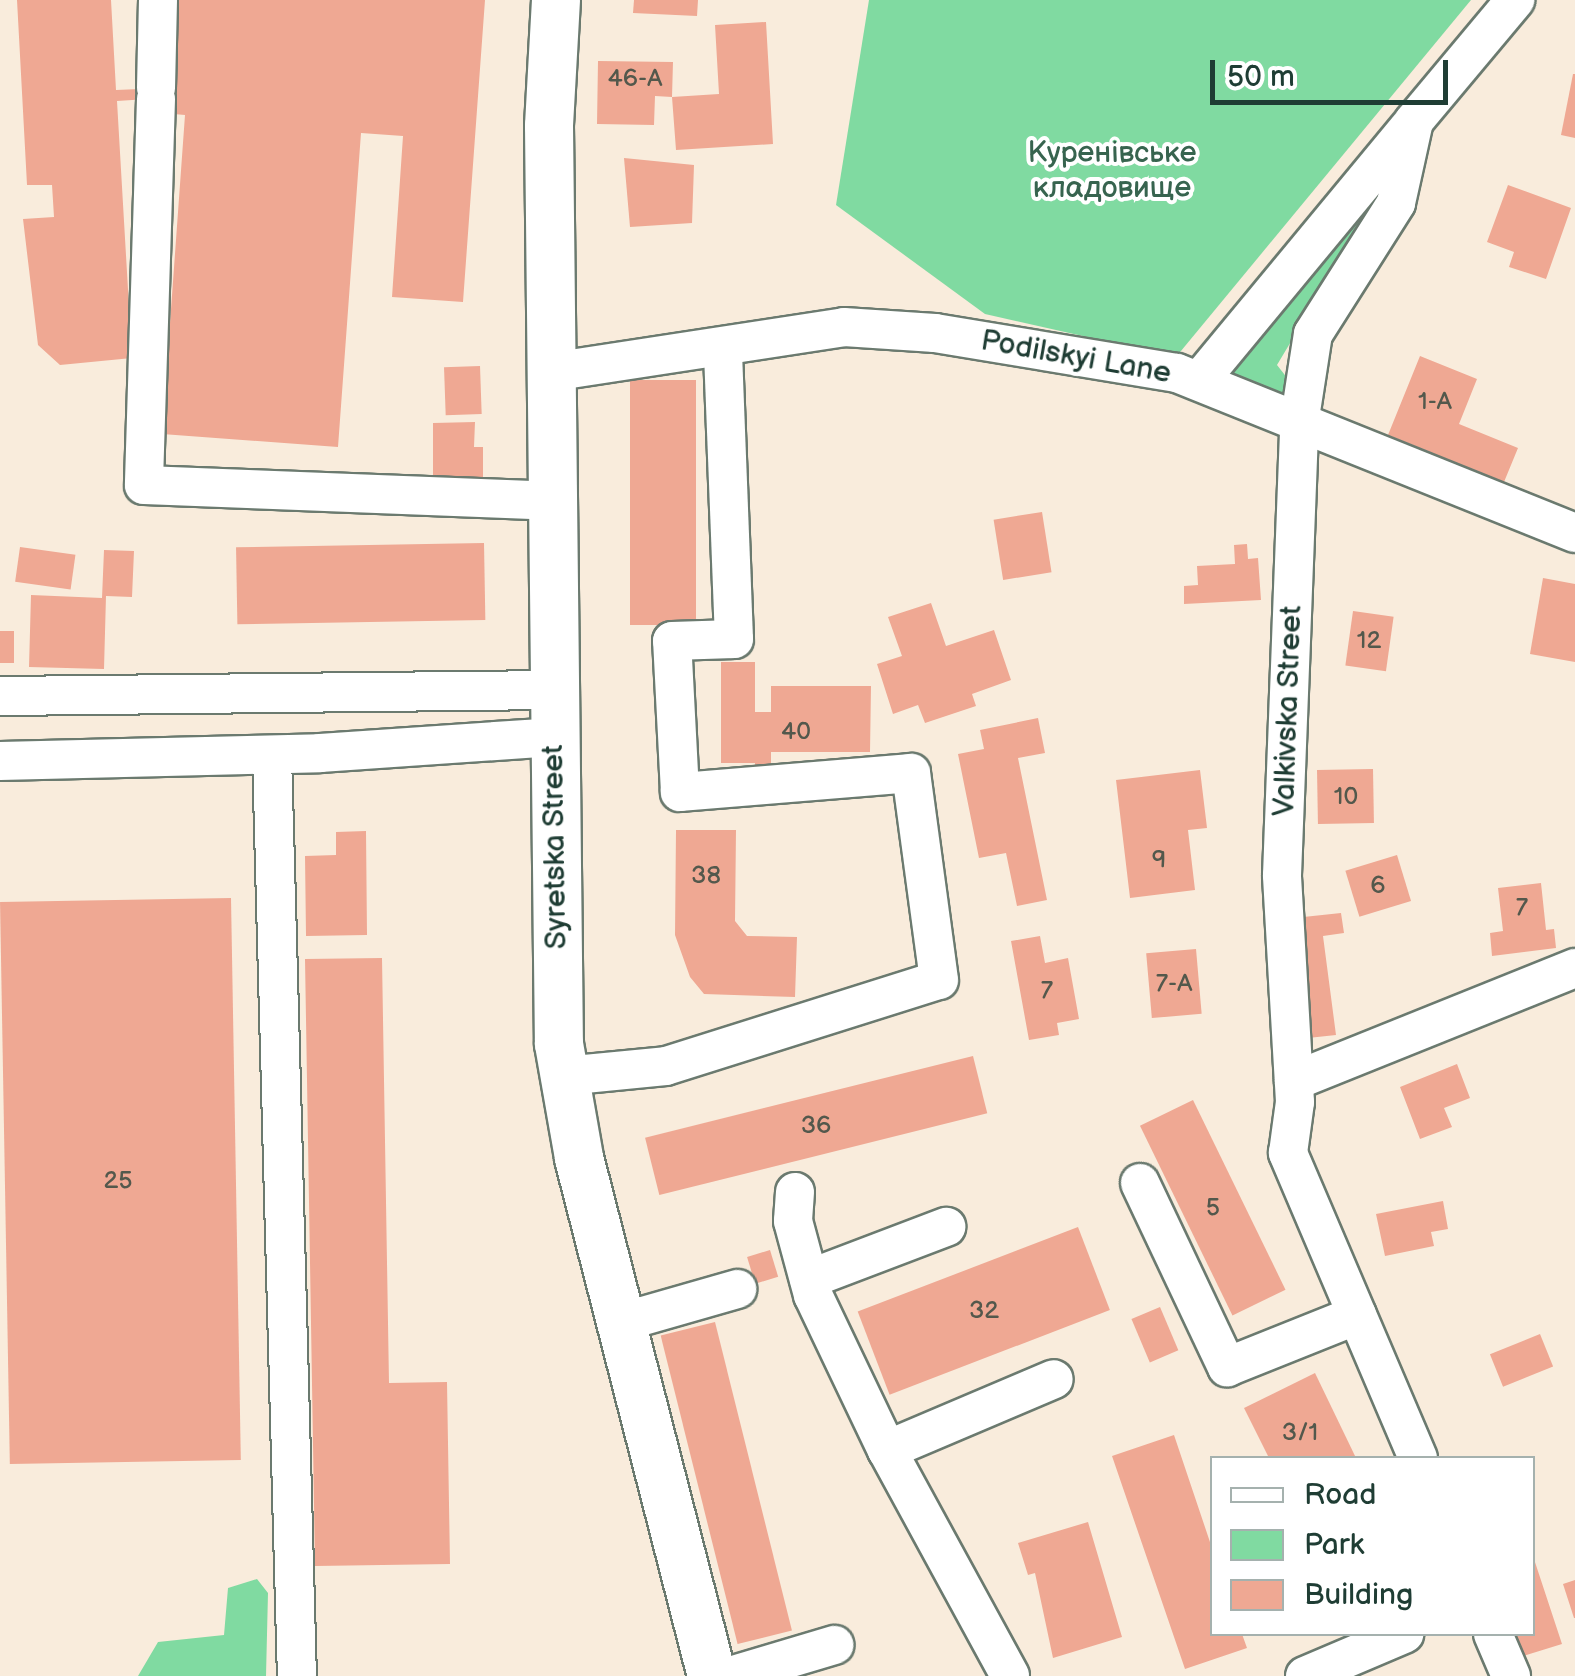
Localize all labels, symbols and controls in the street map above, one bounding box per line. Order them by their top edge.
scale bar [1215,40,1452,102]
text: 50 m [1227,59,1295,95]
house number: 46-А [608,64,662,94]
park label: Куренівське кладовище [1027,135,1197,206]
street label: Podilskyi Lane [978,323,1174,391]
house number: 1-А [1418,387,1452,417]
street label: Valkivska Street [1266,605,1310,817]
house number: 12 [1357,626,1381,656]
house number: 40 [781,717,811,747]
street label: Syretska Street [535,744,575,950]
house number: 10 [1334,782,1358,812]
house number: 9 [1152,845,1166,875]
house number: 38 [691,861,721,891]
house number: 6 [1370,871,1386,901]
house number: 7 [1516,893,1528,923]
house number: 7-А [1156,969,1192,999]
house number: 7 [1041,976,1053,1006]
house number: 36 [801,1111,831,1141]
house number: 25 [103,1166,133,1196]
house number: 5 [1206,1193,1220,1223]
house number: 32 [969,1296,999,1326]
house number: 3/1 [1282,1418,1318,1448]
legend [1210,1456,1535,1636]
text: Road [1304,1477,1377,1513]
text: Park [1304,1527,1364,1563]
text: Building [1304,1577,1413,1613]

